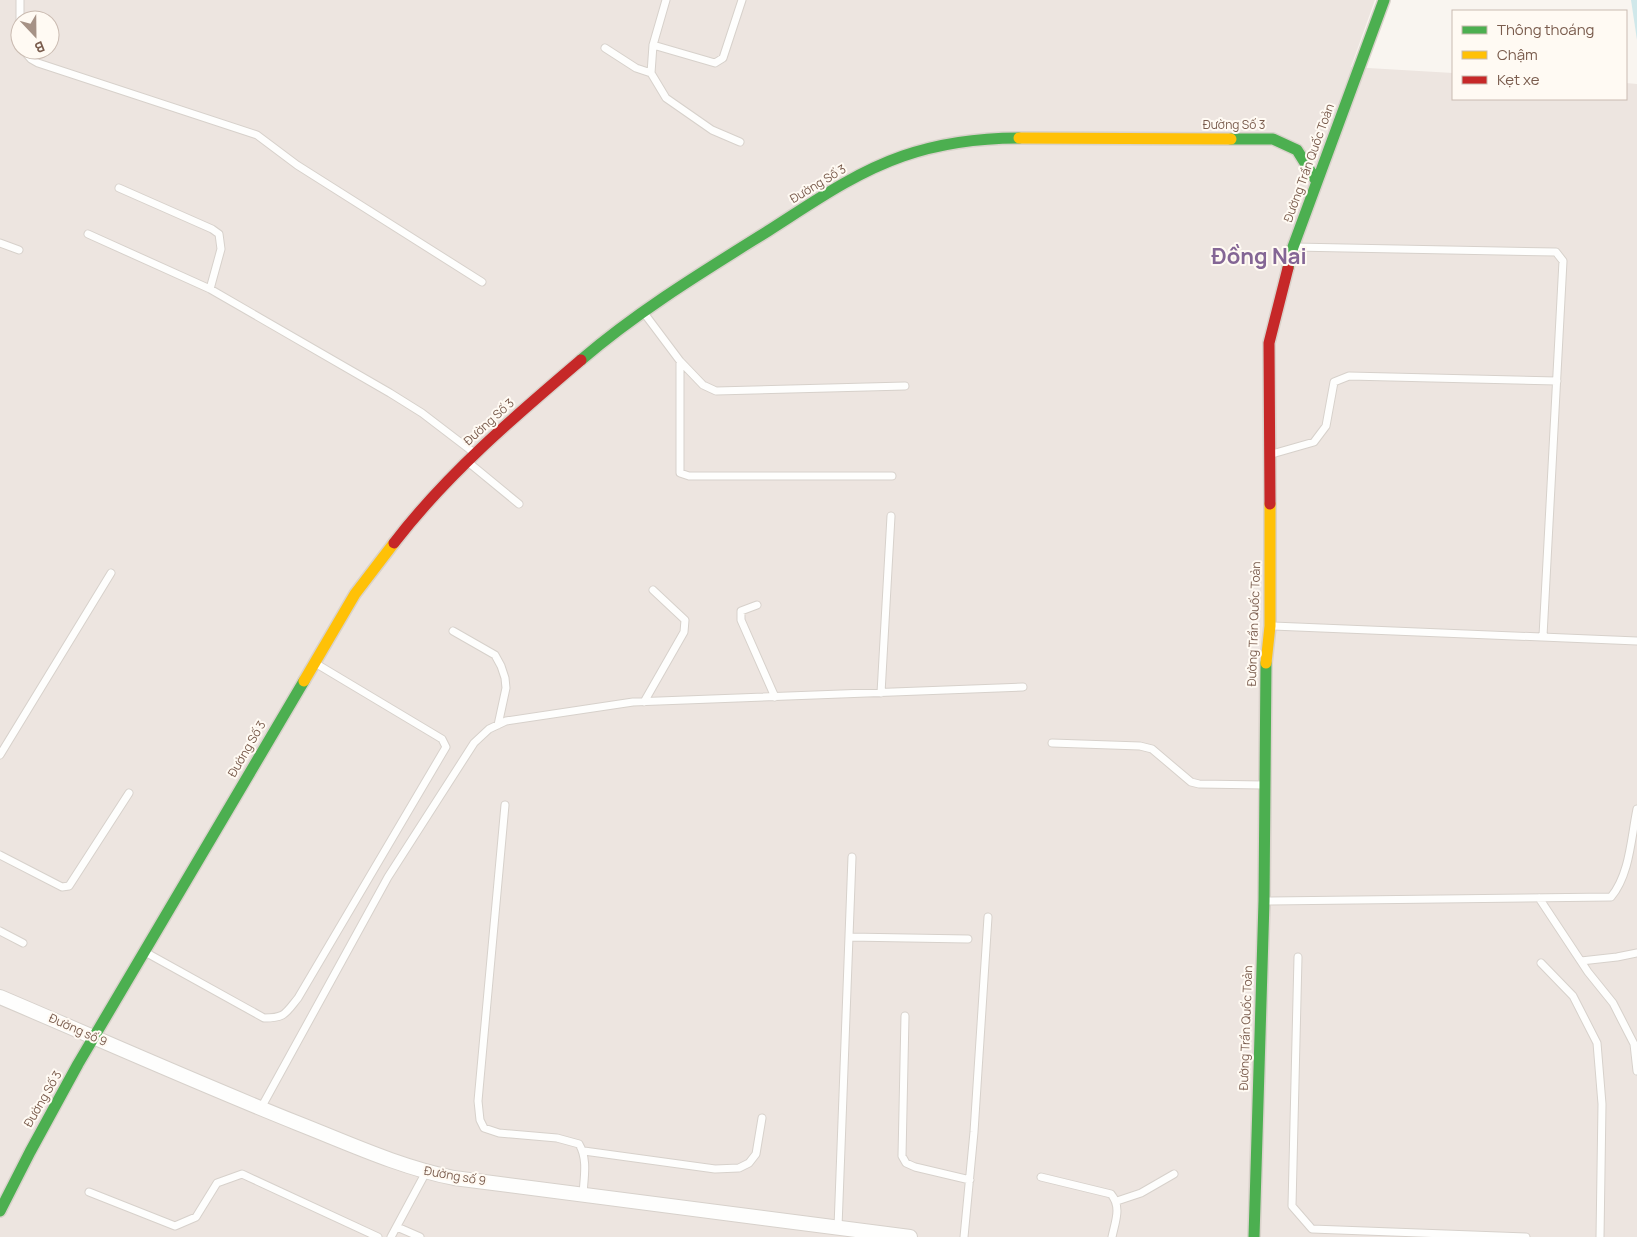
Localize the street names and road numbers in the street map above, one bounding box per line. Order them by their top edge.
street label: Đường Trần Quốc Toản [1279,101,1338,224]
street label: Đường Số 3 [1203,116,1265,133]
street label: Đường Số 3 [787,160,849,207]
street label: Đường Số 3 [460,394,518,449]
street label: Đường Trần Quốc Toản [1243,561,1264,687]
street label: Đường Số 3 [224,717,270,780]
street label: Đường Trần Quốc Toản [1235,965,1256,1091]
street label: Đường số 9 [46,1009,110,1050]
street label: Đường Số 3 [20,1067,66,1130]
street label: Đường số 9 [423,1162,487,1189]

